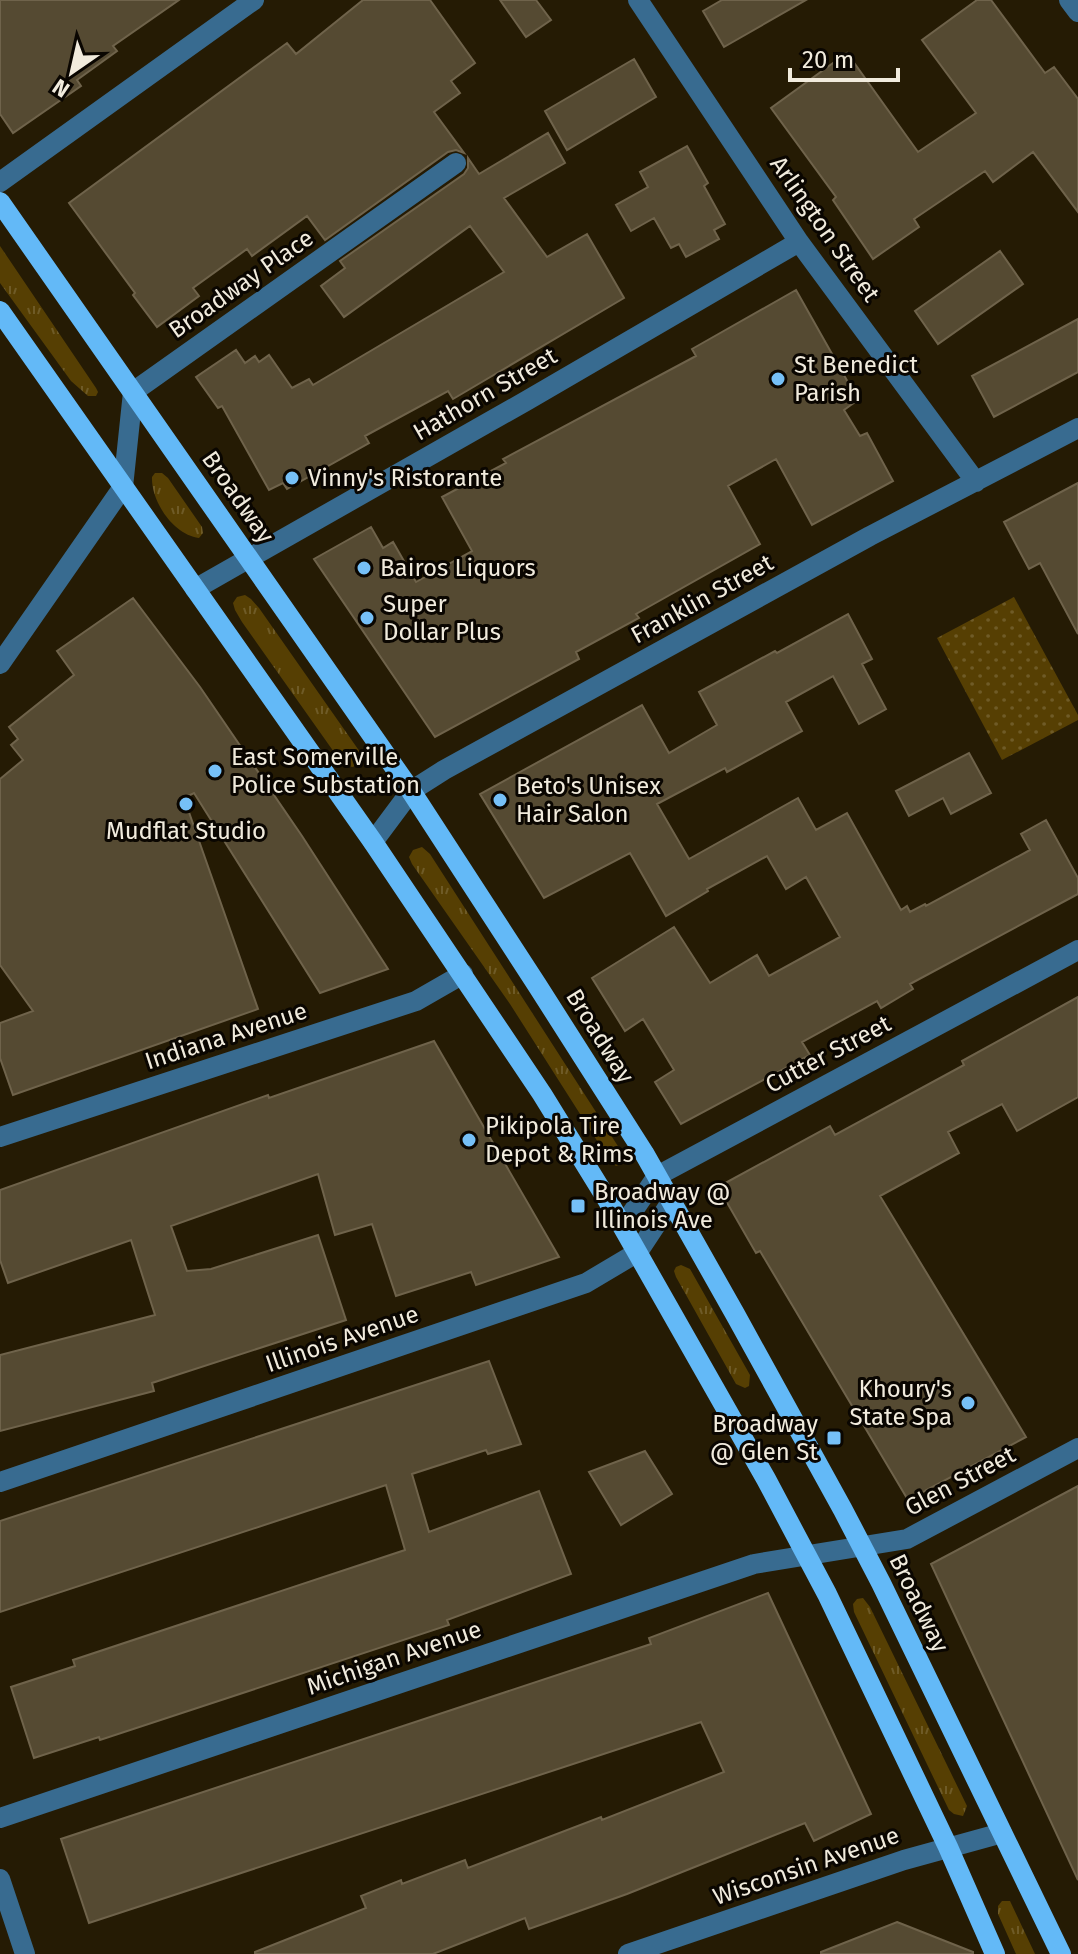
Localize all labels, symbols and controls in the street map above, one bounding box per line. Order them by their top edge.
north arrow [32,32,112,112]
scale bar [790,32,898,82]
text: 20 m [802,46,854,74]
text: N [47,73,75,103]
street label: Arlington Street [764,151,886,307]
street label: Broadway Place [163,224,319,344]
street label: Hathorn Street [408,341,562,446]
place label: St Benedict Parish [794,351,919,407]
marker: St Benedict Parish [769,370,787,388]
street label: Broadway [196,446,280,548]
place label: Vinny's Ristorante [308,464,502,492]
marker: Vinny's Ristorante [283,469,301,487]
street label: Franklin Street [626,548,778,650]
place label: Bairos Liquors [380,554,536,582]
marker: Bairos Liquors [355,559,373,577]
place label: Super Dollar Plus [383,590,501,646]
marker: Super Dollar Plus [358,609,376,627]
place label: East Somerville Police Substation [231,743,420,799]
marker: East Somerville Police Substation [206,762,224,780]
place label: Beto's Unisex Hair Salon [516,772,661,828]
marker: Beto's Unisex Hair Salon [491,791,509,809]
marker: Mudflat Studio [177,795,195,813]
place label: Mudflat Studio [106,817,266,845]
street label: Broadway [560,984,640,1088]
street label: Indiana Avenue [142,997,310,1075]
street label: Cutter Street [761,1009,896,1099]
place label: Pikipola Tire Depot & Rims [485,1112,634,1168]
marker: Pikipola Tire Depot & Rims [460,1131,478,1149]
place label: Broadway @ Illinois Ave [594,1178,731,1234]
marker: Broadway @ Illinois Ave [569,1197,587,1215]
street label: Illinois Avenue [262,1300,422,1378]
place label: Khoury's State Spa [849,1375,952,1431]
marker: Khoury's State Spa [959,1394,977,1412]
place label: Broadway @ Glen St [710,1410,818,1466]
marker: Broadway @ Glen St [825,1429,843,1447]
street label: Glen Street [900,1440,1020,1522]
street label: Broadway [883,1549,955,1657]
street label: Michigan Avenue [303,1615,485,1701]
street label: Wisconsin Avenue [709,1821,903,1911]

